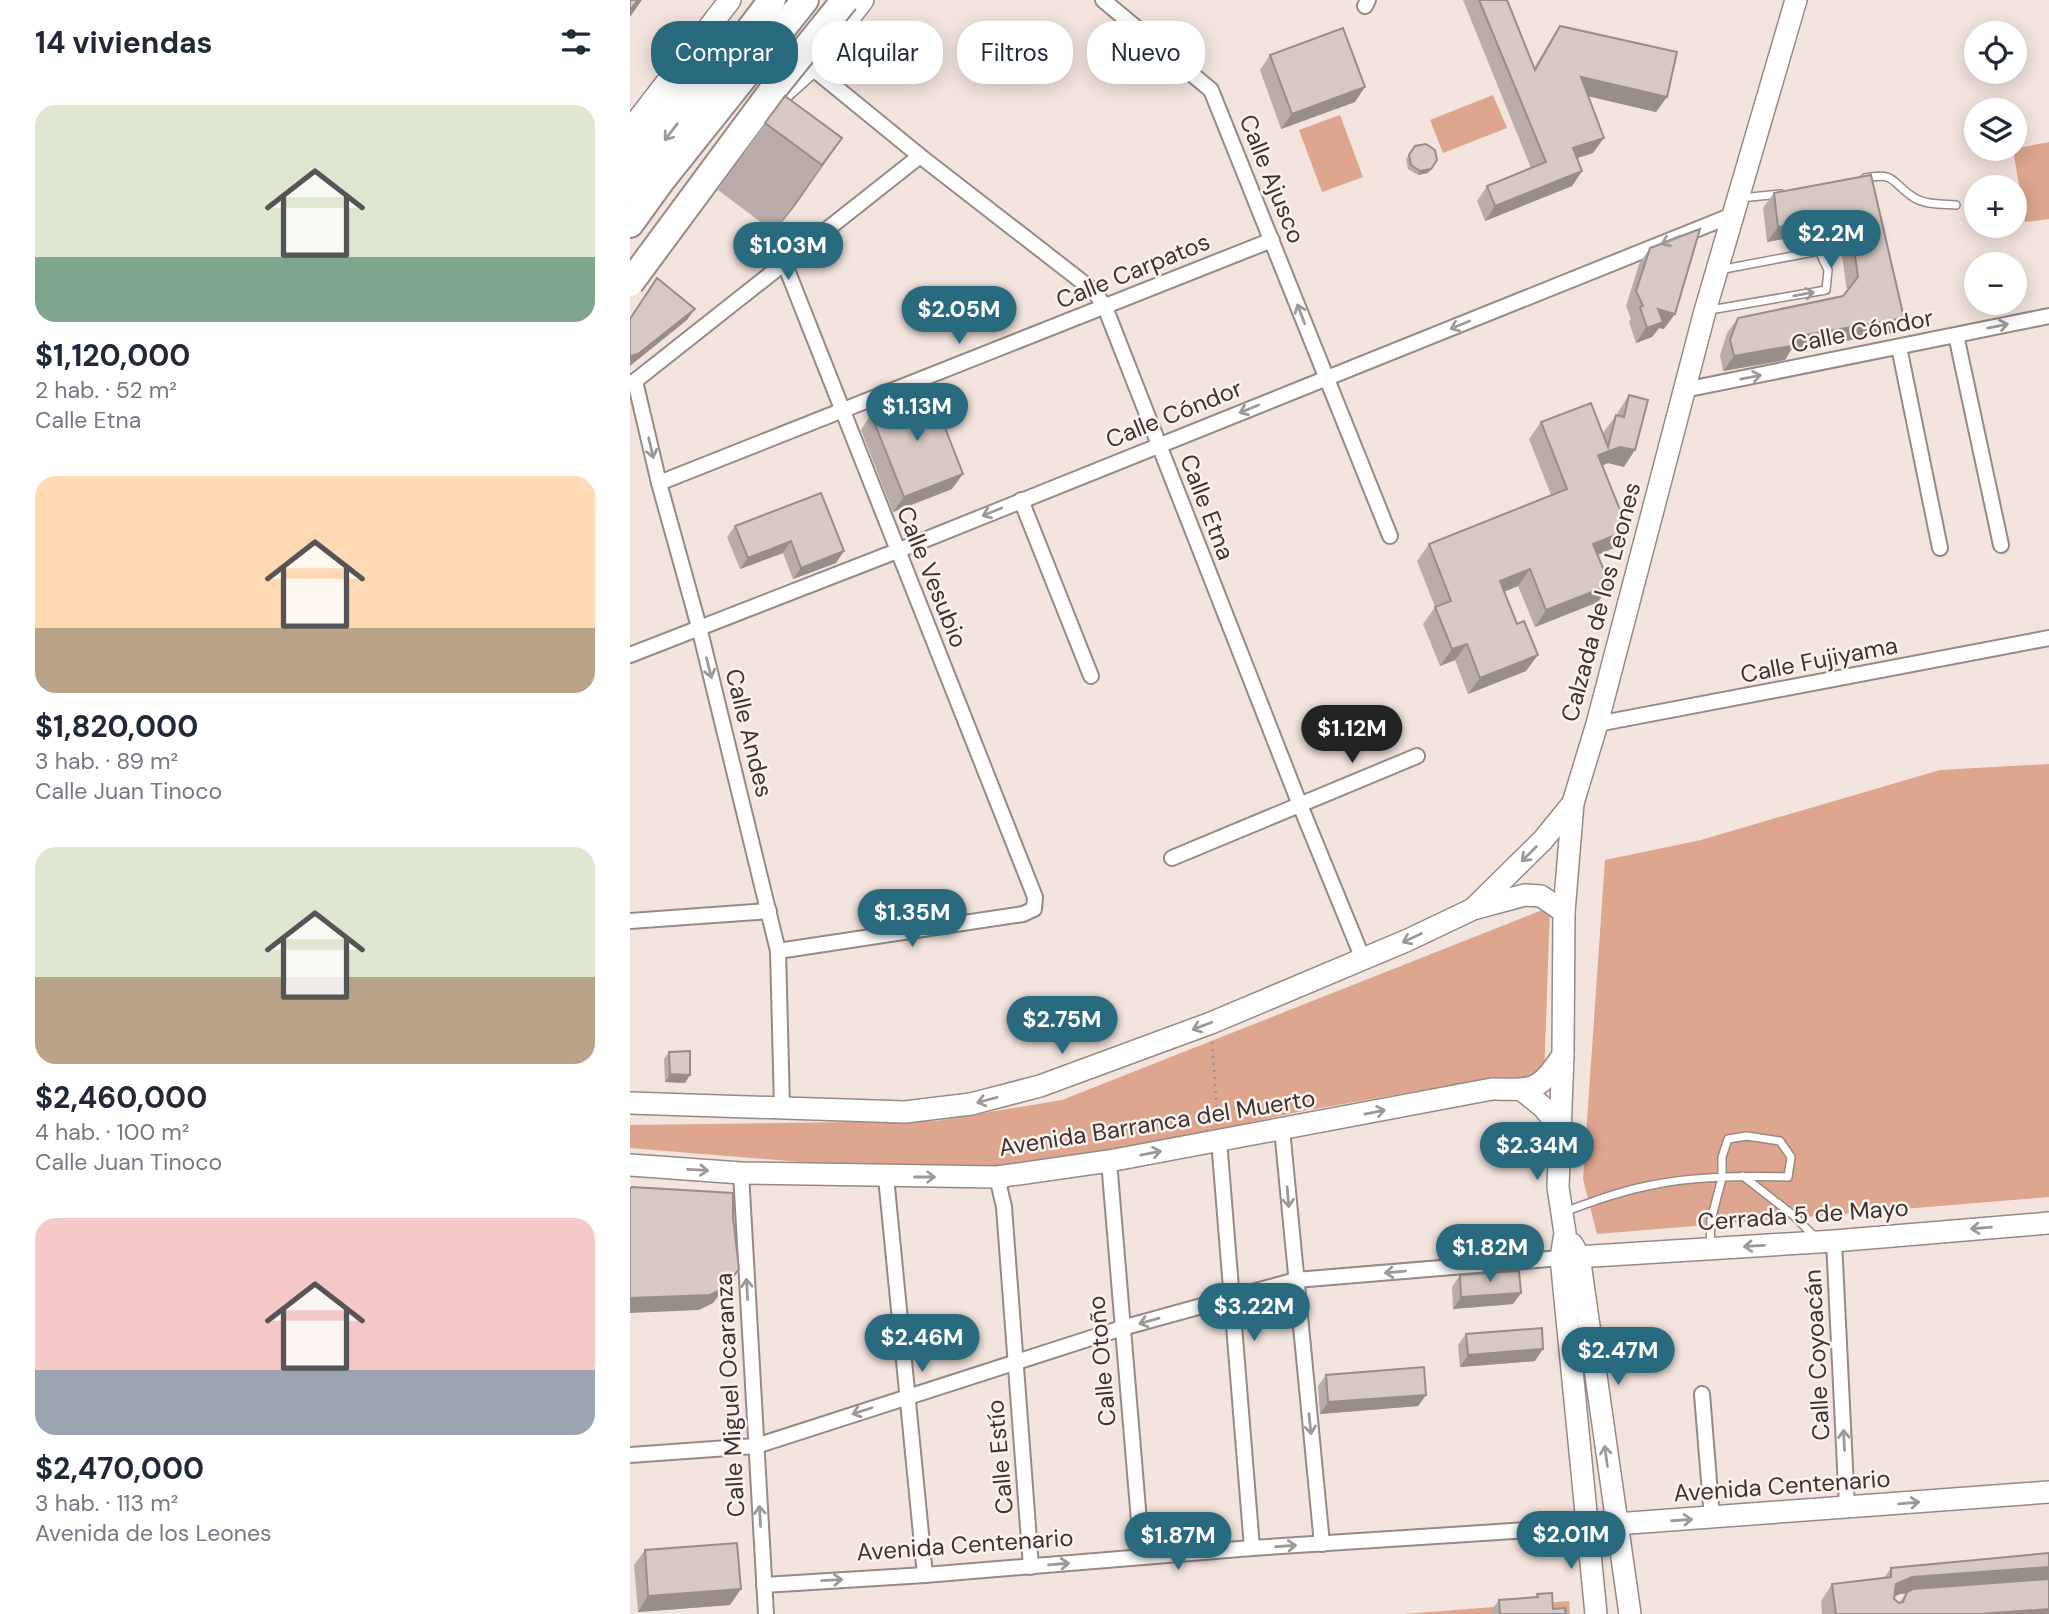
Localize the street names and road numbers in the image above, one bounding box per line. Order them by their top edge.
street label: Calle Ajusco [1233,110,1312,248]
street label: Calle Carpatos [1051,226,1214,315]
street label: Calle Cóndor [1788,301,1936,359]
street label: Calle Cóndor [1101,372,1247,455]
street label: Calle Etna [1173,450,1242,564]
street label: Calzada de los Leones [1554,479,1647,725]
street label: Calle Vesubio [890,501,975,652]
street label: Calle Fujiyama [1738,629,1900,690]
street label: Calle Andes [719,665,780,800]
street label: Avenida Barranca del Muerto [997,1082,1317,1163]
street label: Cerrada 5 de Mayo [1696,1192,1910,1237]
street label: Calle Coyoacán [1797,1269,1836,1441]
street label: Calle Miguel Ocaranza [708,1272,751,1518]
street label: Calle Otoño [1080,1295,1123,1428]
street label: Calle Estío [979,1398,1020,1516]
street label: Avenida Centenario [1672,1462,1892,1509]
street label: Avenida Centenario [855,1521,1075,1568]

